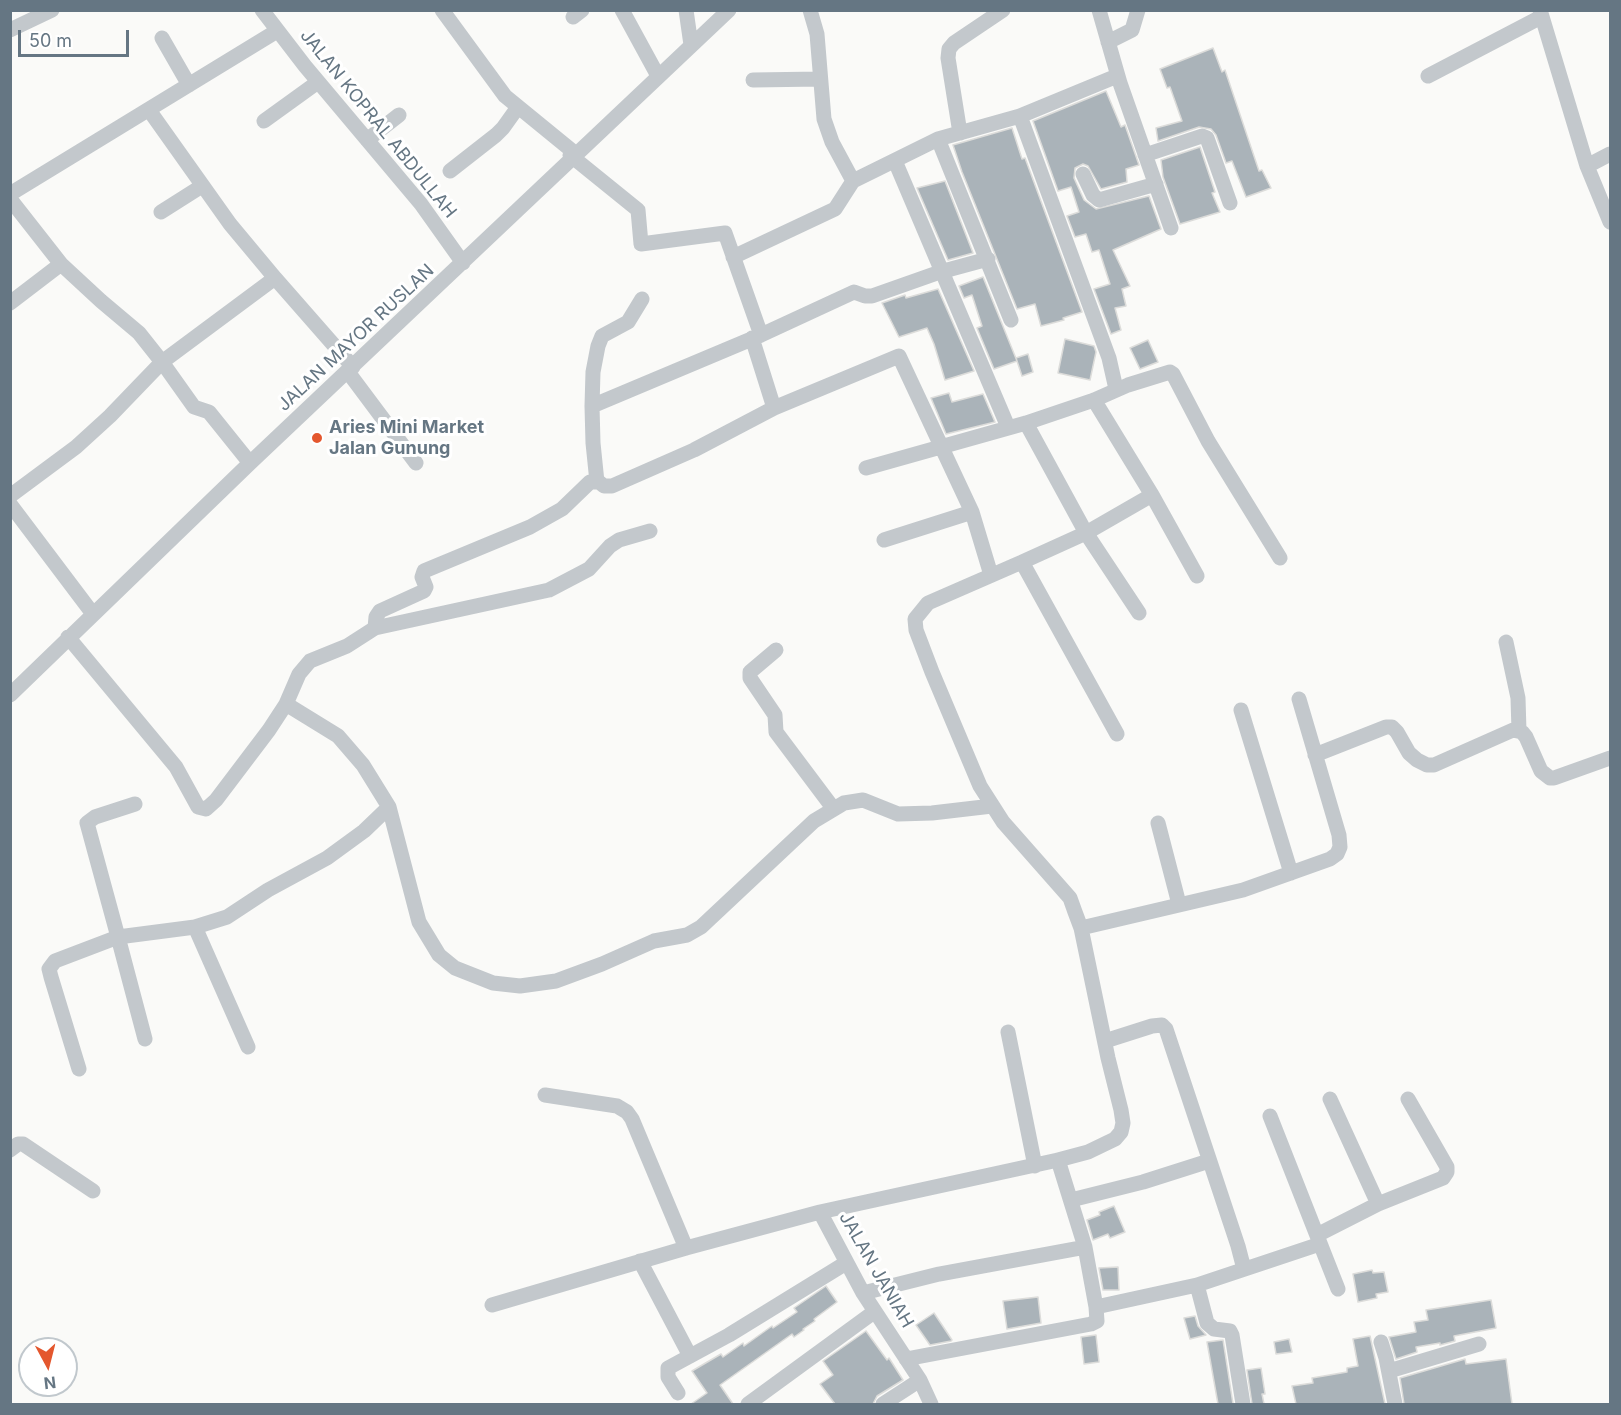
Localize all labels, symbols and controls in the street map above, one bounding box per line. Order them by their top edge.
scale bar [21,18,132,56]
street label: JALAN KOPRAL ABDULLAH [295,25,461,223]
text: 50 m [29,30,72,51]
street label: JALAN MAYOR RUSLAN [273,260,439,416]
place label: Aries Mini Market Jalan Gunung [329,417,484,460]
marker: Aries Mini Market Jalan Gunung [310,431,324,445]
street label: JALAN JANIAH [834,1208,918,1332]
north arrow [18,1337,78,1397]
text: N [43,1372,57,1394]

